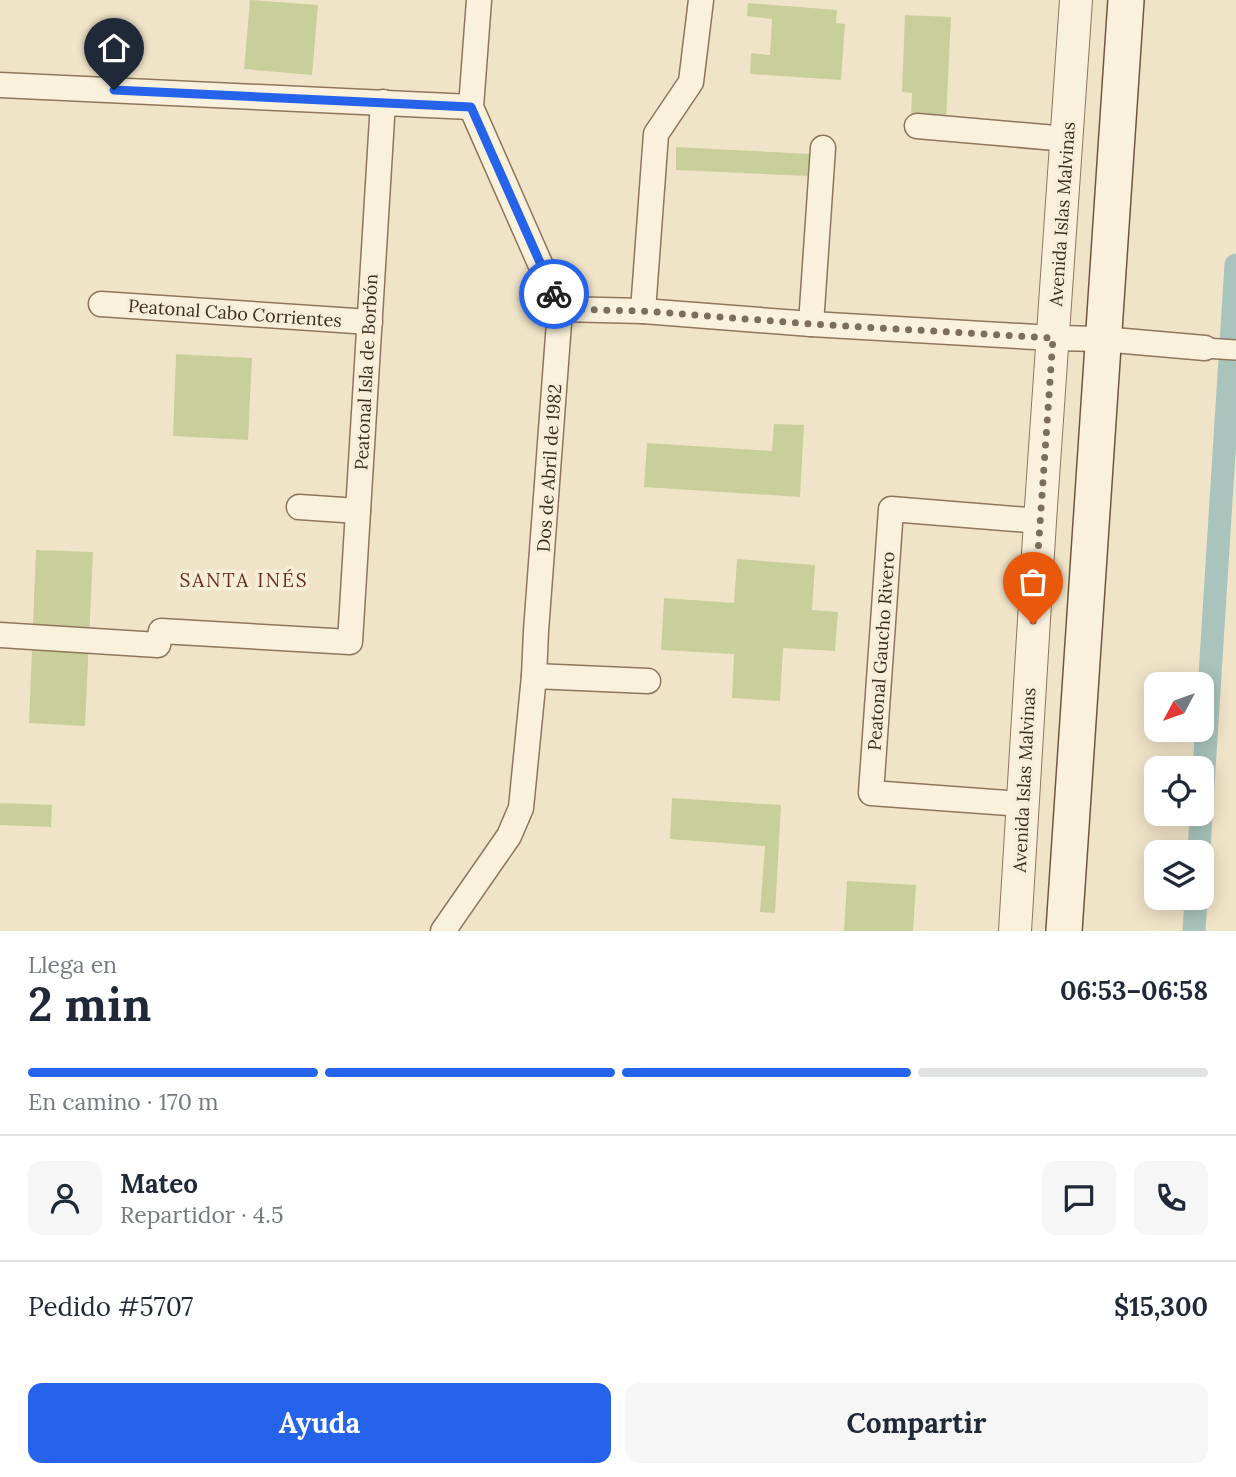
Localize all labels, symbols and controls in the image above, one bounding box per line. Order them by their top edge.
pin [84,18,144,90]
icon: home [95,29,133,67]
street label: Avenida Islas Malvinas [1044,121,1080,308]
courier [519,259,589,329]
street label: Peatonal Isla de Borbón [349,273,383,471]
icon: bike [535,275,573,313]
street label: Peatonal Cabo Corrientes [128,294,342,332]
street label: Dos de Abril de 1982 [532,383,566,553]
street label: Peatonal Gaucho Rivero [863,551,899,751]
pin [1003,552,1063,624]
icon: bag [1014,563,1052,601]
district label: SANTA INÉS [179,568,309,592]
north arrow [1144,672,1214,742]
map controls [1144,672,1214,910]
street label: Avenida Islas Malvinas [1008,687,1040,874]
button: locate [1144,756,1214,826]
button: layers [1144,840,1214,910]
text: Llega en [28,950,117,979]
text: 06:53–06:58 [1060,974,1208,1007]
text: 2 min [28,975,151,1034]
text: En camino · 170 m [28,1087,219,1116]
button: person [28,1161,102,1235]
button: chat [1042,1161,1116,1235]
button: phone [1134,1161,1208,1235]
text: Mateo [120,1167,198,1200]
text: Repartidor · 4.5 [120,1200,284,1229]
text: Pedido #5707 [28,1290,193,1323]
text: $15,300 [1114,1290,1208,1323]
button: Ayuda [28,1383,611,1463]
button: Compartir [625,1383,1208,1463]

